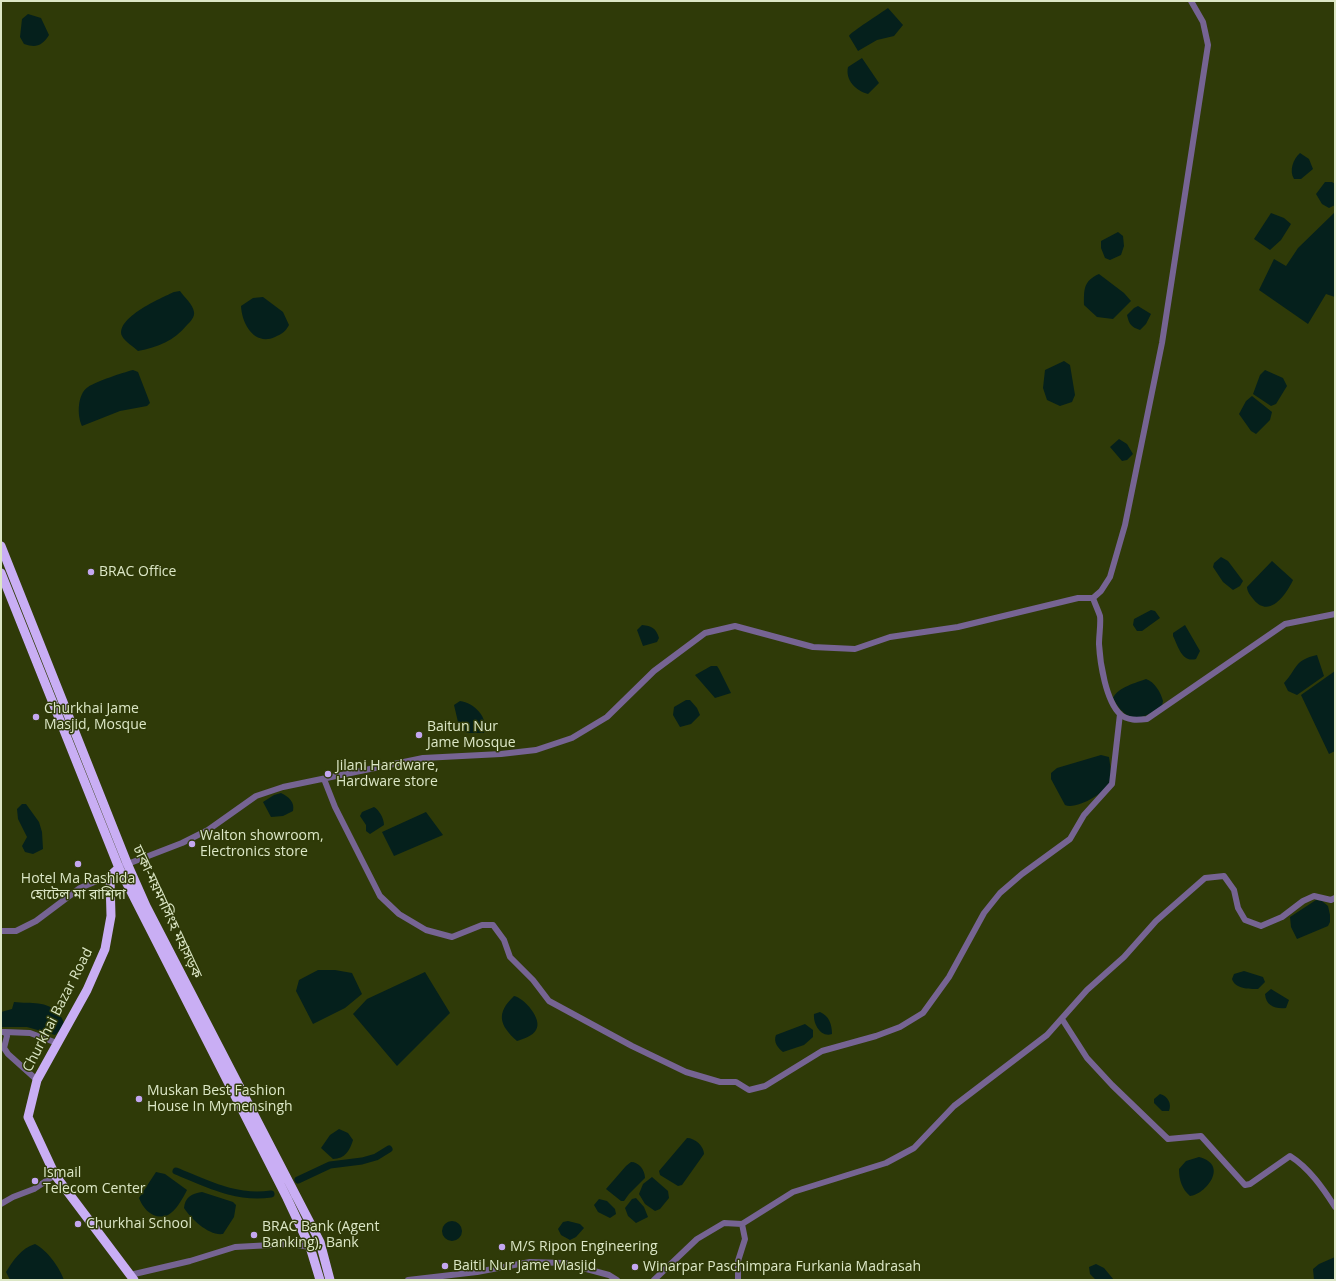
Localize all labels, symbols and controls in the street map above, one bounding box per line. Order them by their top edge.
place label: BRAC Office [99,564,176,580]
marker: BRAC Office [86,567,96,577]
place label: Churkhai Jame Masjid, Mosque [44,701,147,734]
marker: Churkhai Jame Masjid, Mosque [31,712,41,722]
place label: Baitun Nur Jame Mosque [427,719,516,752]
marker: Baitun Nur Jame Mosque [414,730,424,740]
place label: Jilani Hardware, Hardware store [336,758,439,790]
marker: Jilani Hardware, Hardware store [323,769,333,779]
place label: Walton showroom, Electronics store [200,828,324,860]
marker: Walton showroom, Electronics store [187,839,197,849]
street label: ঢাকা-ময়মনসিংহ মহাসড়ক [129,843,205,981]
marker: Hotel Ma Rashida হোটেল মা রাশিদা [73,859,83,869]
place label: Hotel Ma Rashida হোটেল মা রাশিদা [21,871,135,904]
street label: Churkhai Bazar Road [20,945,96,1075]
place label: Muskan Best Fashion House In Mymensingh [147,1083,293,1116]
marker: Muskan Best Fashion House In Mymensingh [134,1094,144,1104]
place label: Ismail Telecom Center [43,1165,146,1198]
marker: Ismail Telecom Center [30,1176,40,1186]
place label: Churkhai School [86,1216,192,1232]
marker: Churkhai School [73,1219,83,1229]
place label: BRAC Bank (Agent Banking), Bank [262,1219,379,1252]
marker: BRAC Bank (Agent Banking), Bank [249,1230,259,1240]
place label: M/S Ripon Engineering [510,1239,658,1255]
marker: M/S Ripon Engineering [497,1242,507,1252]
place label: Baitil Nur Jame Masjid [453,1258,596,1274]
place label: Winarpar Paschimpara Furkania Madrasah [643,1259,921,1275]
marker: Baitil Nur Jame Masjid [440,1261,450,1271]
marker: Winarpar Paschimpara Furkania Madrasah [630,1262,640,1272]

